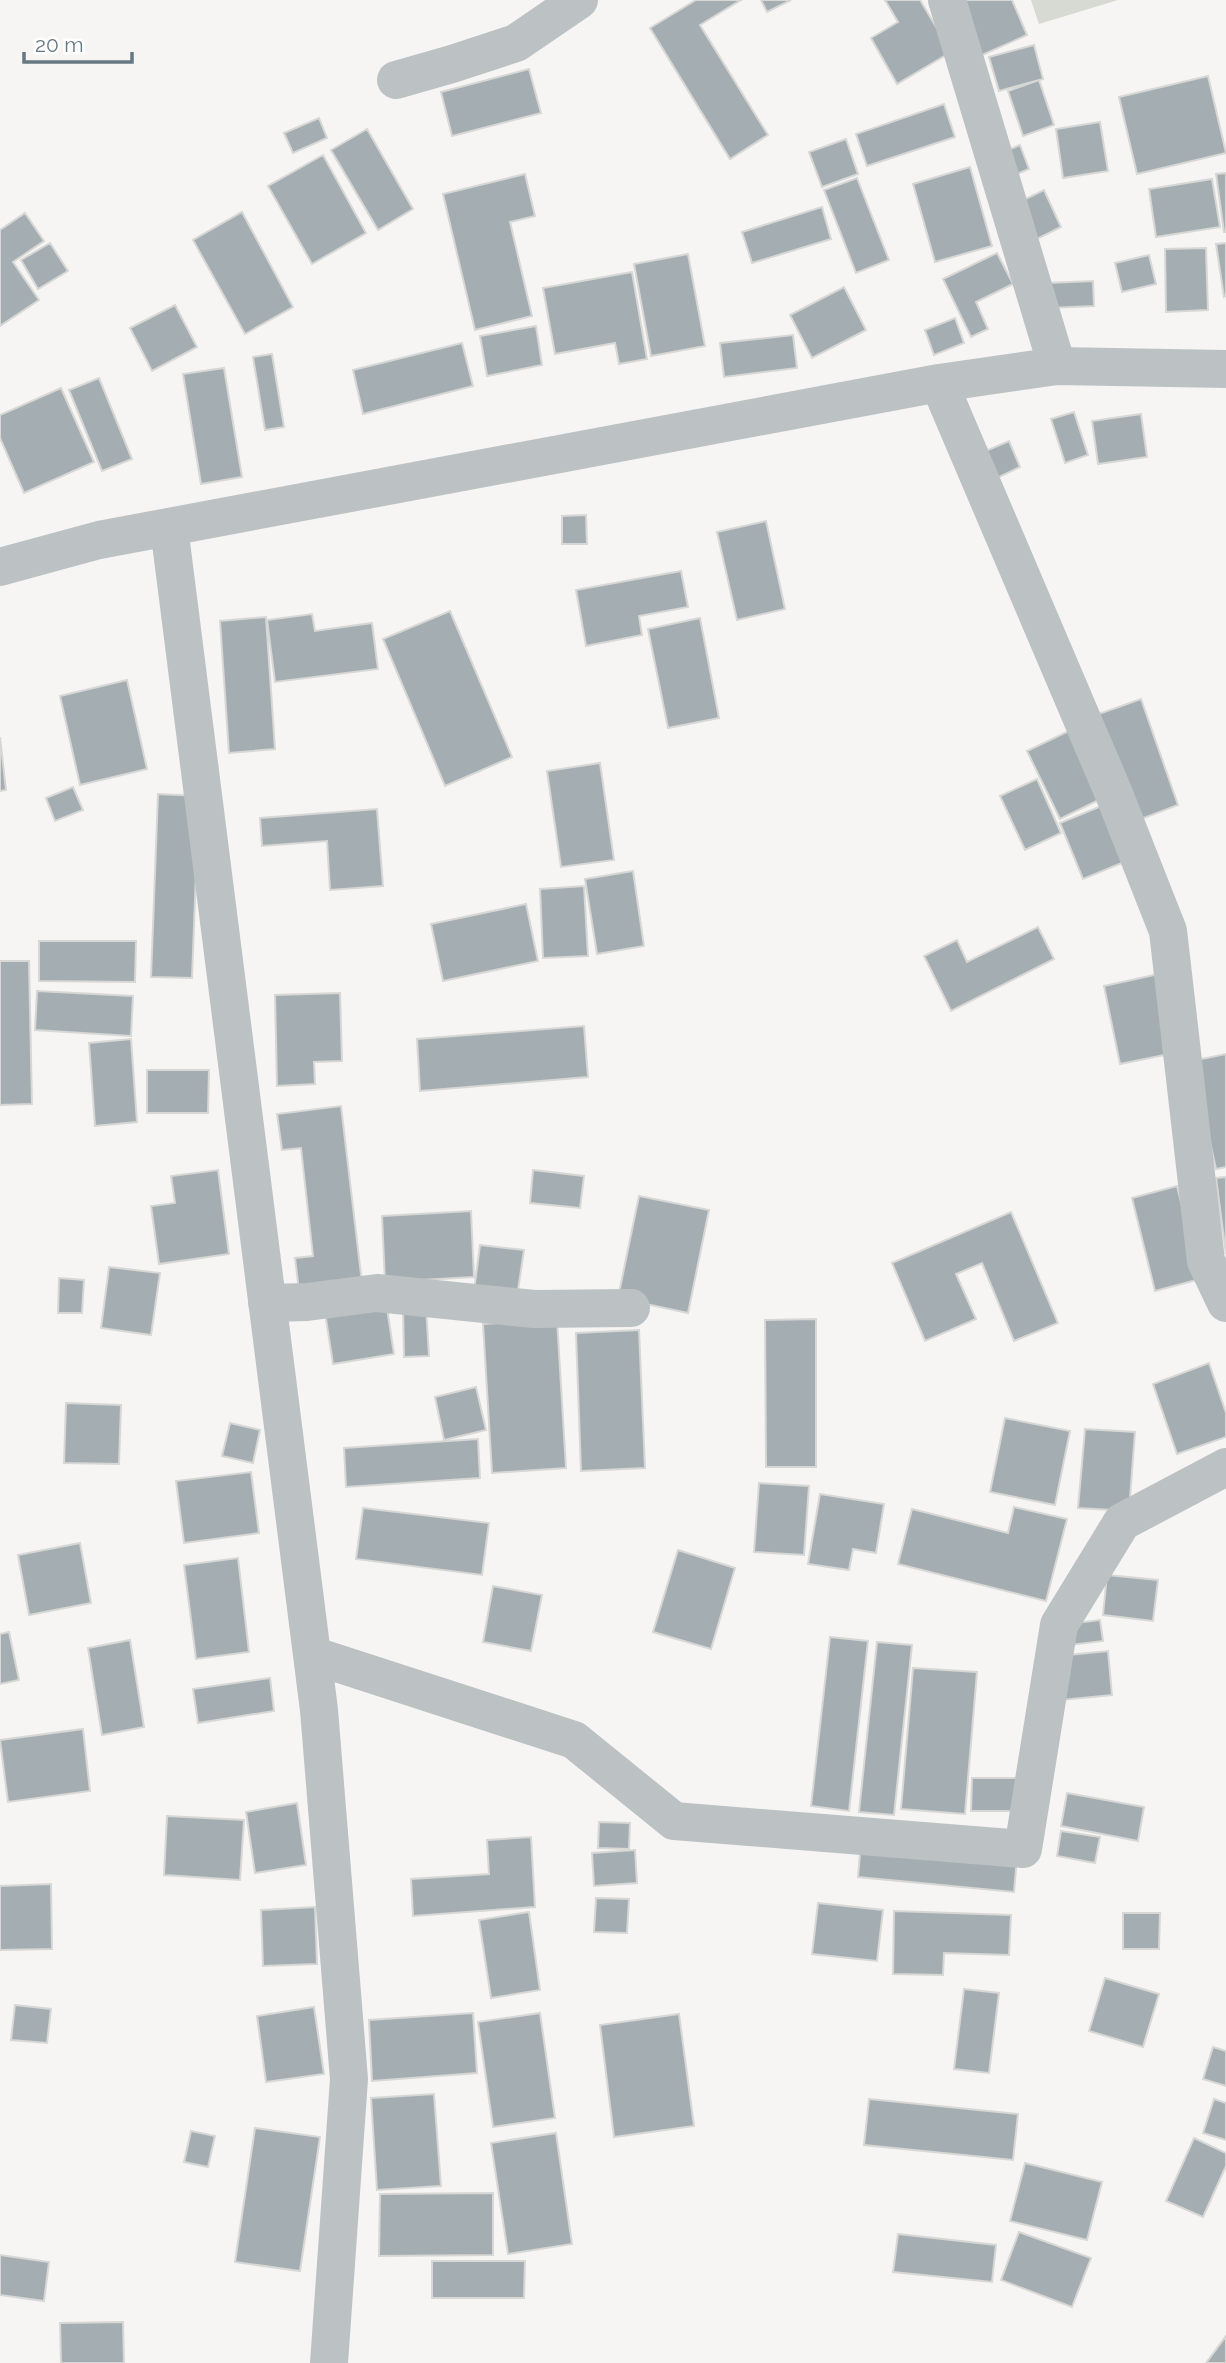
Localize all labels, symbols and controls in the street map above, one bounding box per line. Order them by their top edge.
scale bar [24,21,133,65]
text: 20 m [35,32,83,57]

